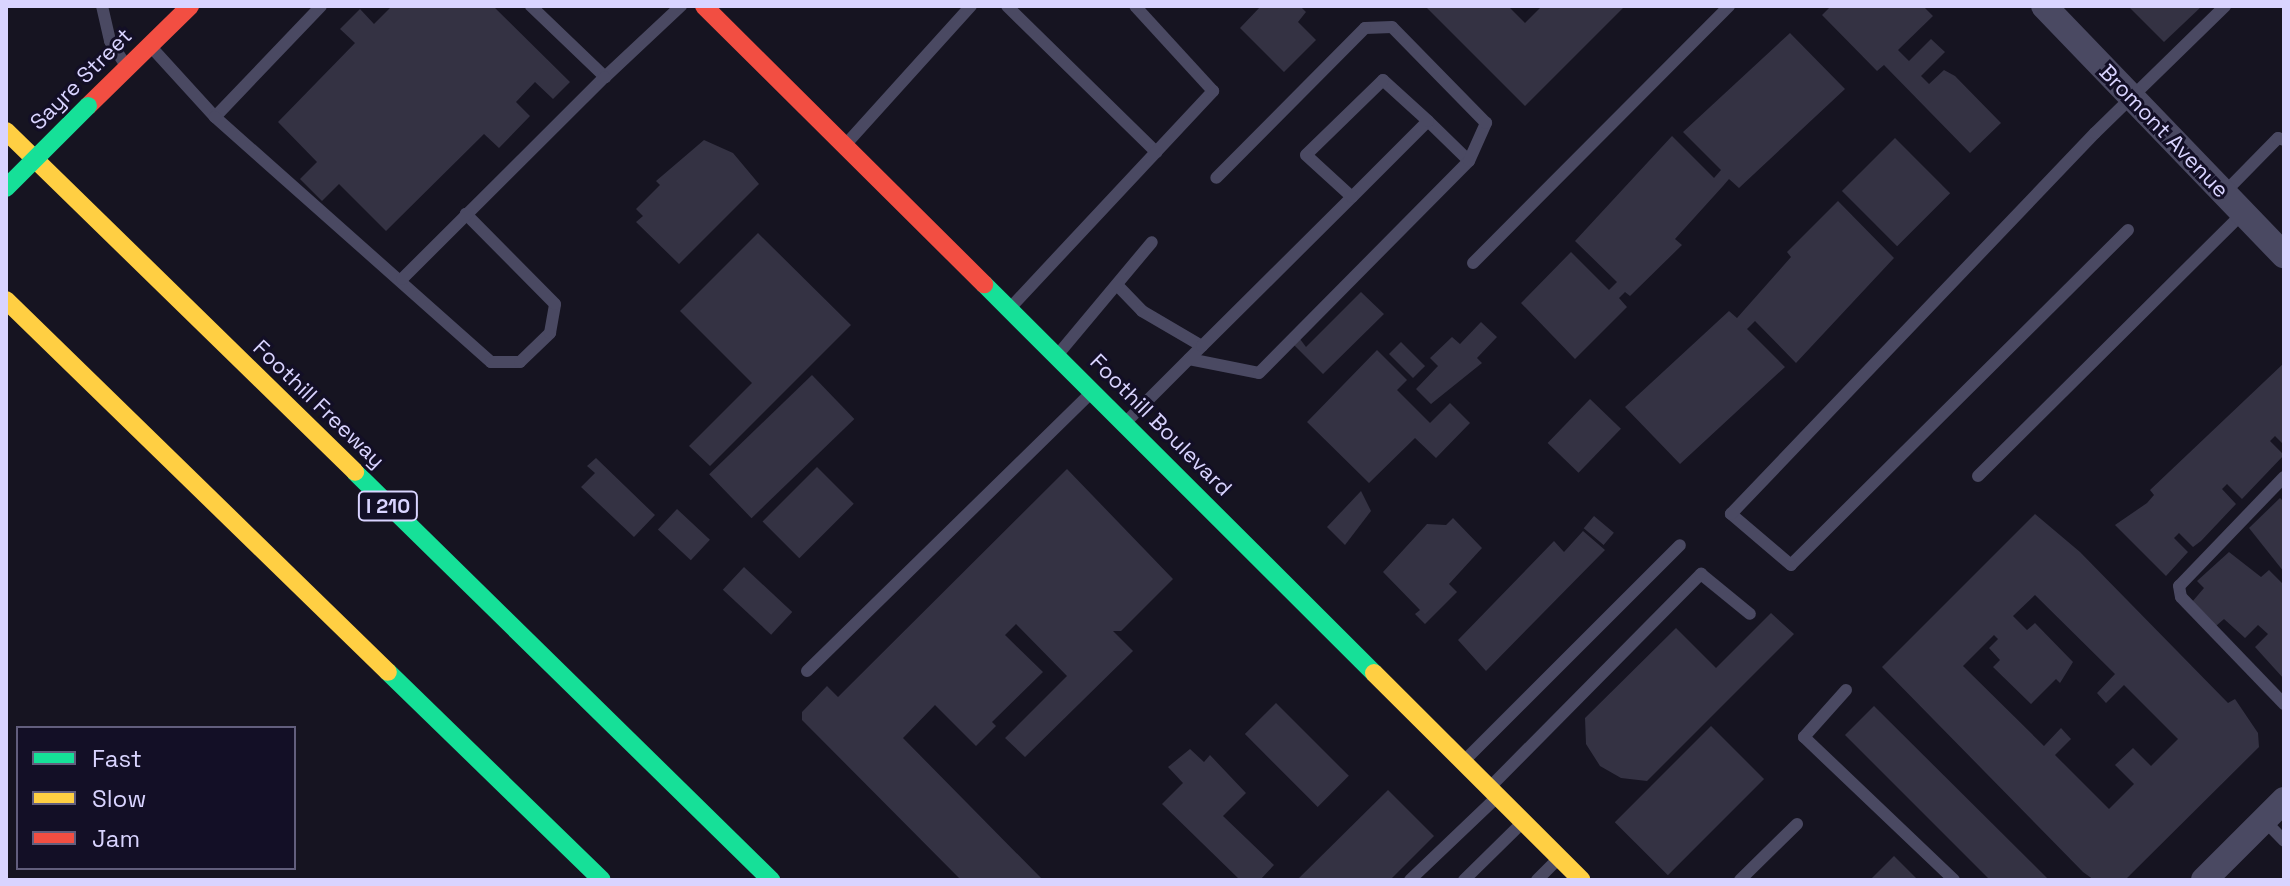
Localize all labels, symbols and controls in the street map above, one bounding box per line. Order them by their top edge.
street label: Sayre Street [25,23,137,135]
street label: Bromont Avenue [2094,59,2234,203]
street label: Foothill Freeway [248,334,390,474]
street label: Foothill Boulevard [1085,349,1237,501]
road number: I 210 [356,490,420,522]
legend [16,726,296,870]
text: Fast [92,743,142,774]
text: Slow [92,783,146,814]
text: Jam [92,823,140,854]

